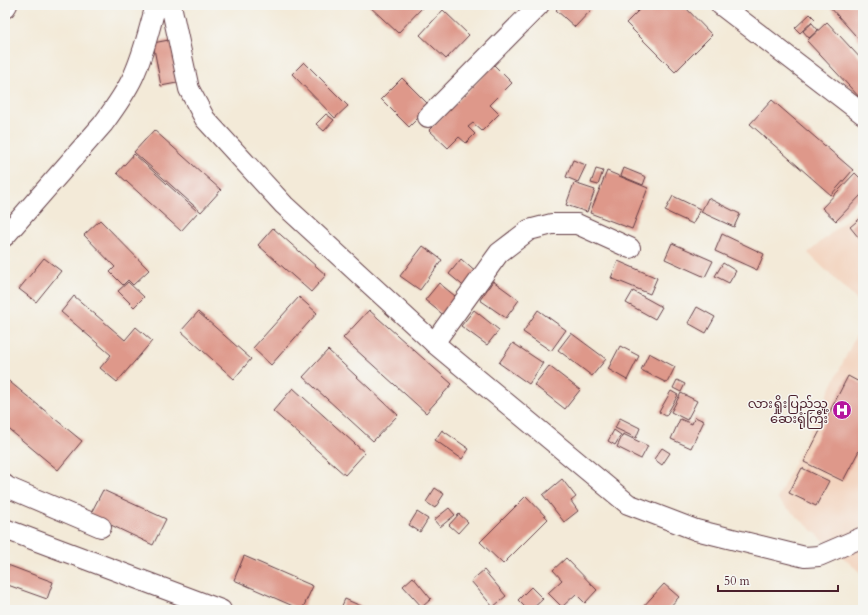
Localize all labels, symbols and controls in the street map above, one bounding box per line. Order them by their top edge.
place label: လားရှိုးပြည်သူ့ ဆေးရုံကြီး [748,395,829,429]
hospital icon: လားရှိုးပြည်သူ့ ဆေးရုံကြီး [831,399,853,421]
scale bar [718,567,838,593]
text: 50 m [724,573,751,589]

